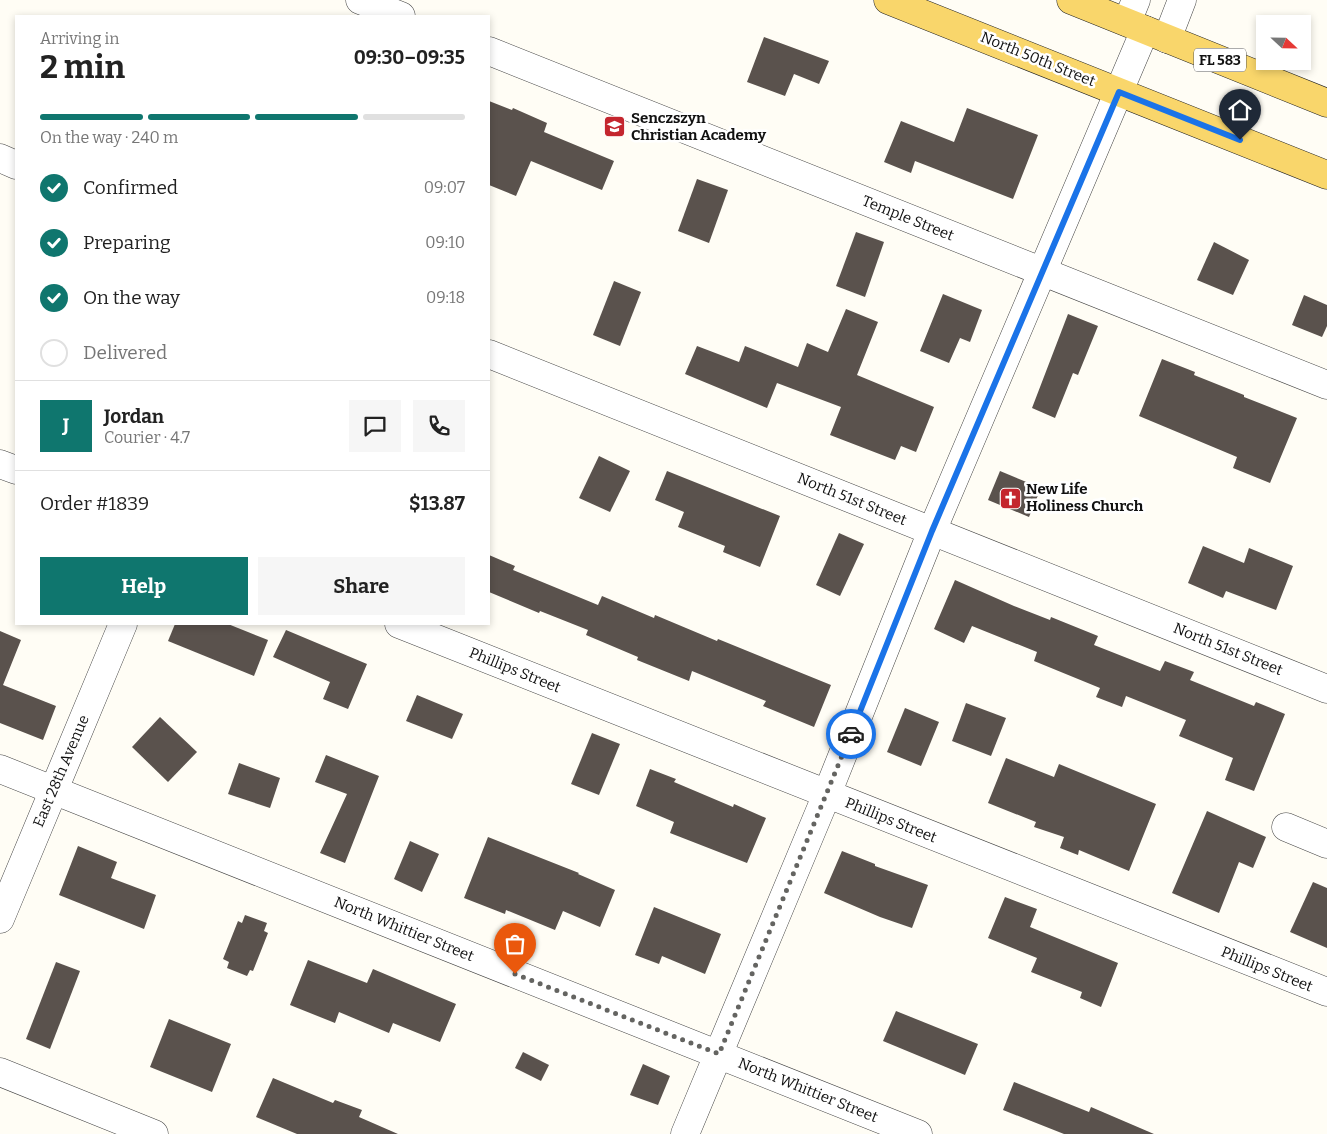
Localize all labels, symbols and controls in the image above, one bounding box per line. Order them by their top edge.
north arrow [1256,15,1311,70]
map controls [1256,15,1311,70]
street label: North 50th Street [978,28,1098,90]
text: Arriving in [40,29,119,48]
text: 09:30–09:35 [354,46,465,69]
text: 2 min [40,48,125,86]
road number: FL 583 [1194,48,1246,72]
pin [1219,89,1261,140]
icon: home [1226,96,1254,124]
place label: Senczszyn Christian Academy [631,109,767,144]
school or university icon: Senczszyn Christian Academy [603,115,627,139]
text: On the way · 240 m [40,128,178,147]
icon: check [40,174,68,202]
text: Confirmed [83,176,178,199]
text: 09:07 [424,178,465,197]
street label: Temple Street [859,191,957,245]
icon: check [40,229,68,257]
text: Preparing [83,231,171,254]
text: 09:10 [425,233,465,252]
icon: check [40,284,68,312]
text: On the way [83,286,180,309]
text: 09:18 [426,288,465,307]
text: Delivered [83,341,167,364]
button: chat [349,400,401,452]
button: phone [413,400,465,452]
text: Jordan [104,405,164,428]
text: J [63,414,69,437]
text: Courier · 4.7 [104,428,190,447]
street label: North 51st Street [795,469,910,529]
place label: New Life Holiness Church [1026,480,1144,515]
church icon: New Life Holiness Church [998,486,1022,510]
text: Order #1839 [40,492,149,515]
text: $13.87 [409,492,465,515]
button: Help [40,557,248,615]
button: Share [258,557,465,615]
street label: North 51st Street [1171,619,1286,679]
street label: Phillips Street [467,643,564,697]
courier [826,709,876,759]
street label: East 28th Avenue [29,712,93,830]
icon: car [837,720,865,748]
street label: Phillips Street [843,793,940,847]
street label: North Whittier Street [332,893,477,965]
pin [494,923,536,974]
icon: bag [501,930,529,958]
street label: Phillips Street [1219,942,1316,996]
street label: North Whittier Street [736,1054,881,1126]

